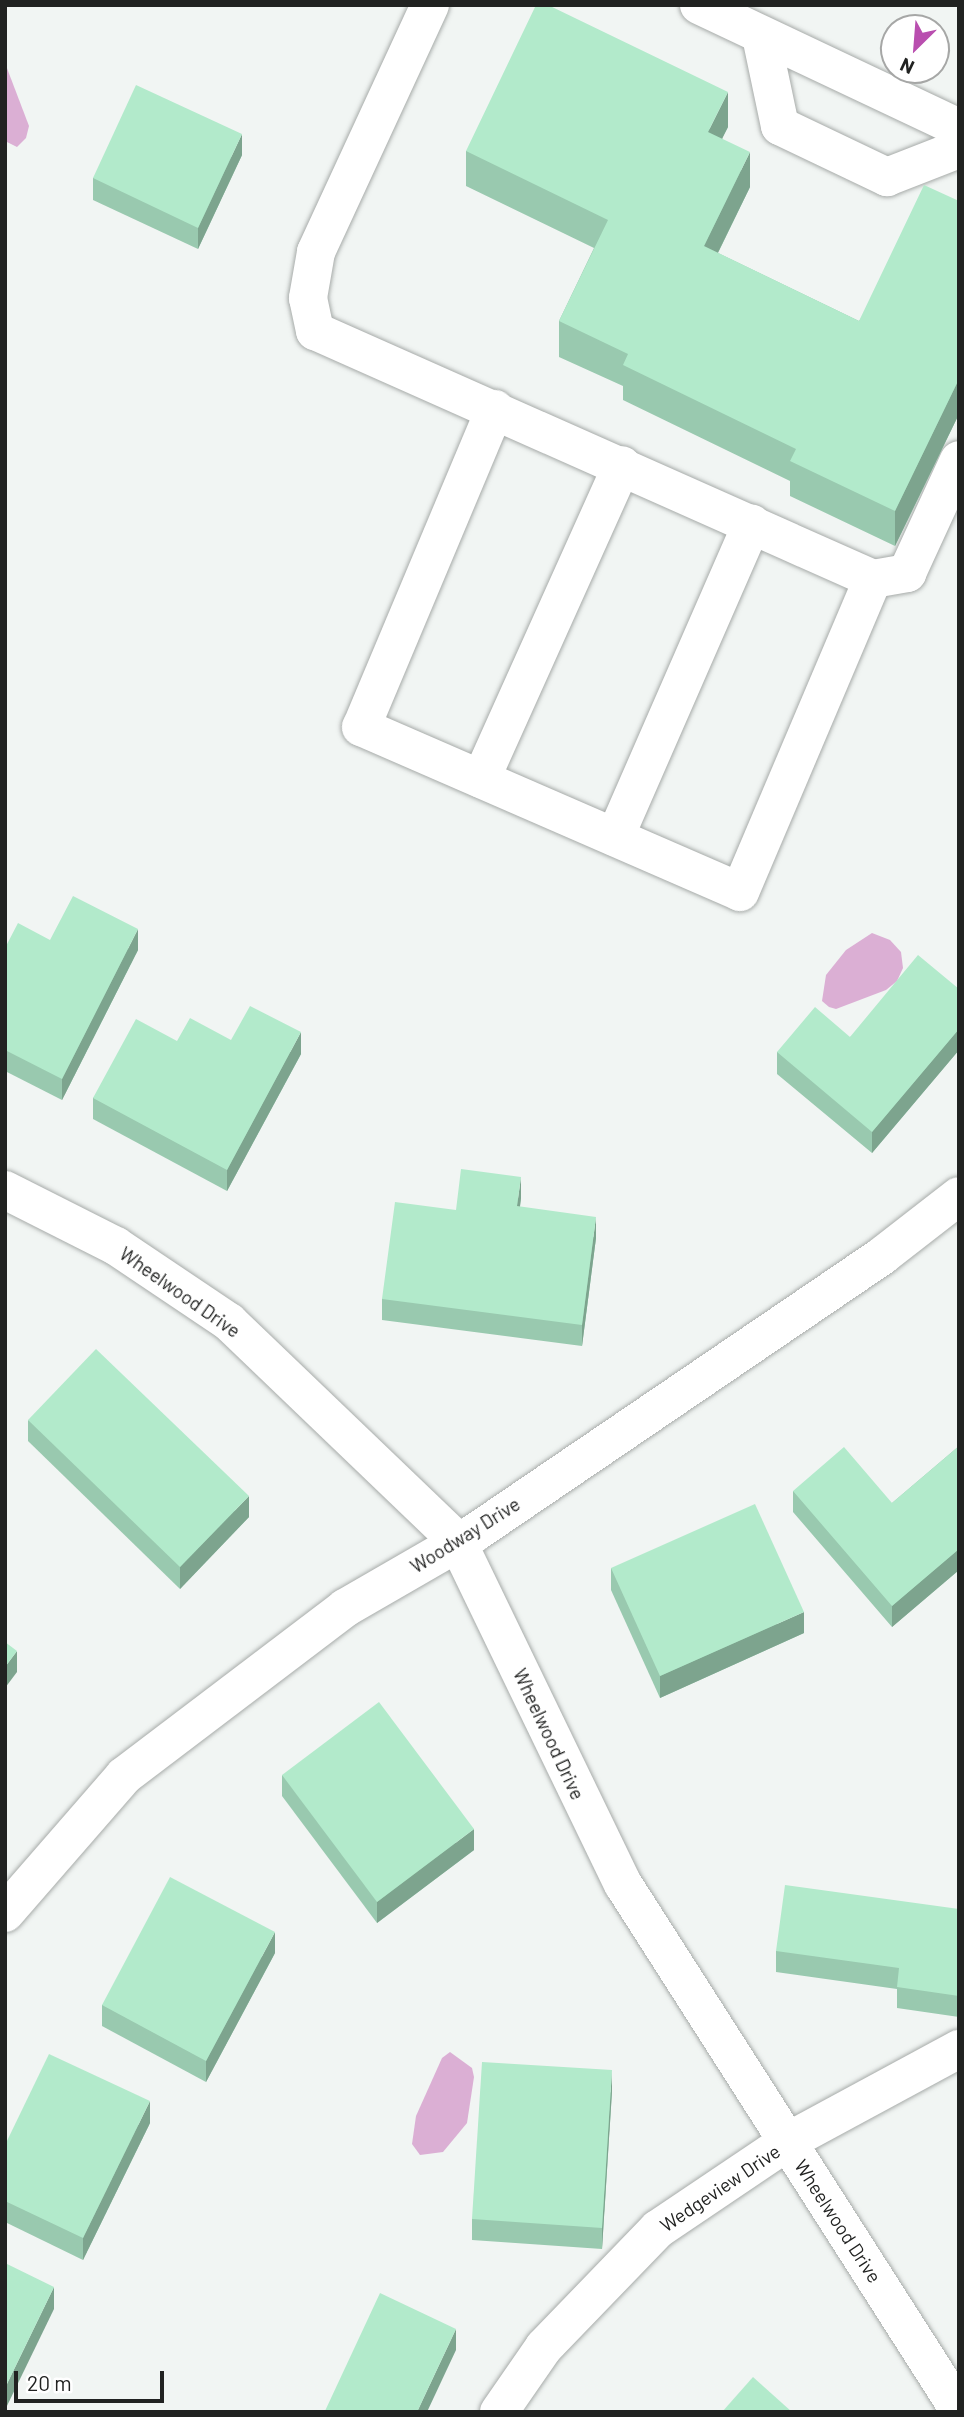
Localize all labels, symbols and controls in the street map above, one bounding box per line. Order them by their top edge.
north arrow [880,14,950,84]
text: N [896,54,917,80]
street label: Wheelwood Drive [115,1242,245,1342]
street label: Woodway Drive [406,1492,524,1578]
street label: Wheelwood Drive [509,1665,589,1803]
street label: Wedgeview Drive [656,2139,784,2237]
street label: Wheelwood Drive [790,2155,886,2287]
scale bar [18,2358,168,2402]
text: 20 m [27,2370,72,2395]

